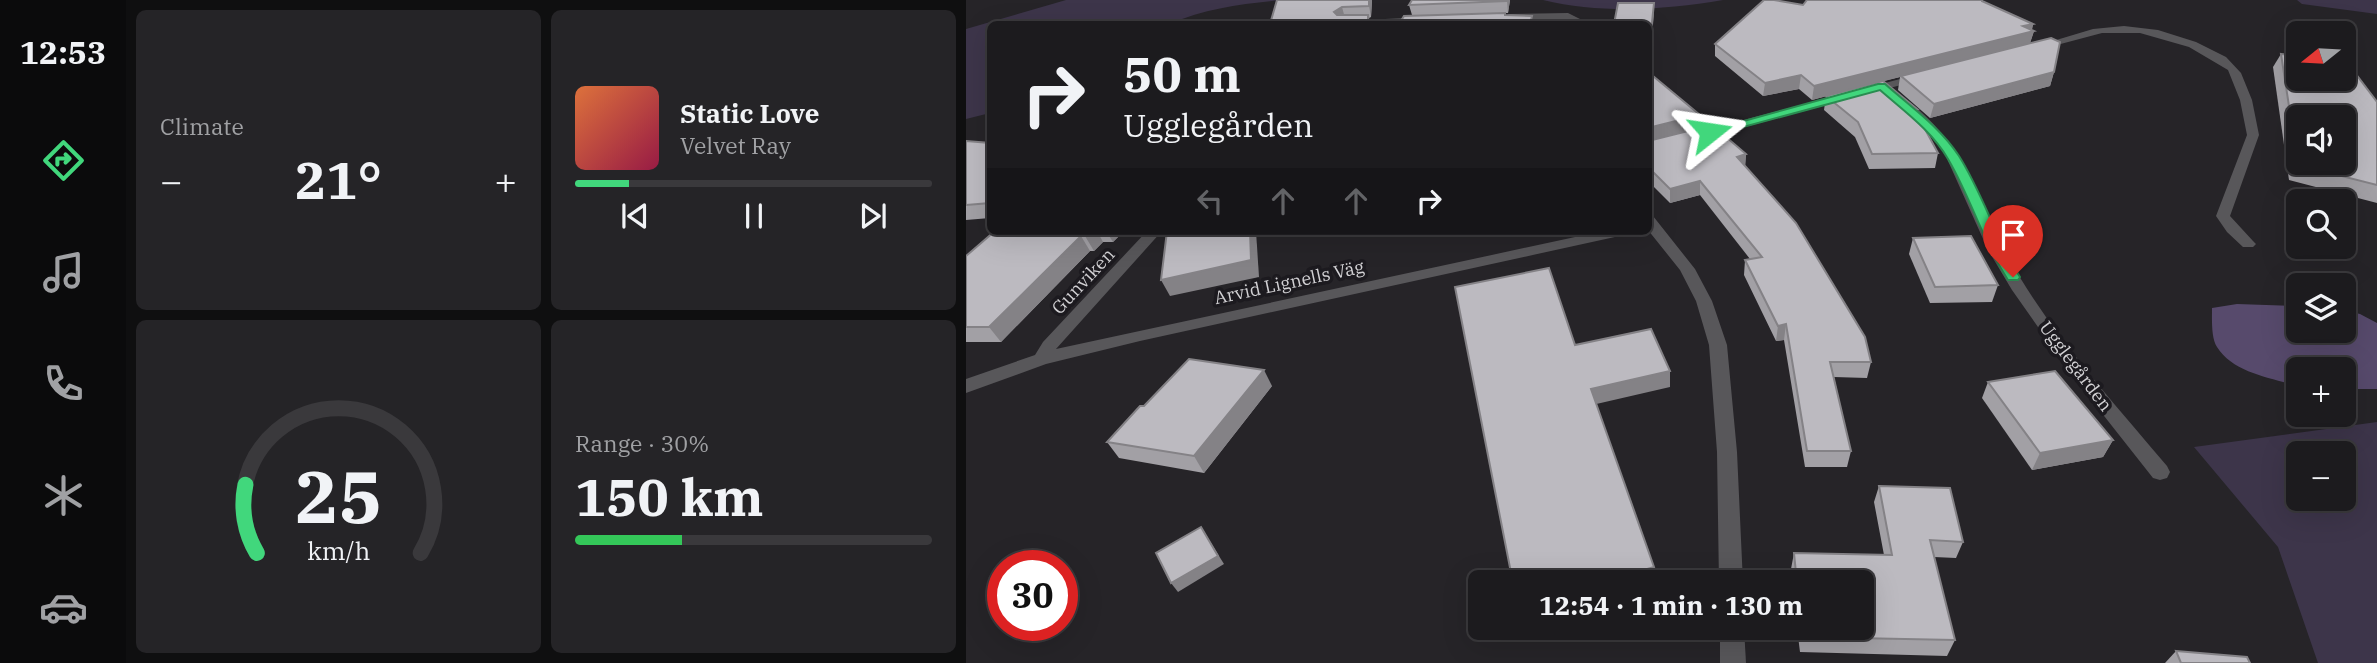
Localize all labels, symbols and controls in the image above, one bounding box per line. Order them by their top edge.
north arrow [2286,21,2356,91]
map controls [2286,21,2356,511]
text: 12:53 [20,31,106,73]
text: 50 m [1123,42,1241,105]
icon: right [1008,49,1099,140]
position arrow [1673,95,1747,169]
text: Static Love [680,96,819,130]
text: Ugglegården [1123,104,1313,146]
button: sound [2286,105,2356,175]
text: Climate [160,111,244,141]
text: Velvet Ray [680,130,791,160]
icon: directions [39,136,88,185]
text: 21° [295,146,382,213]
text: − [160,156,183,205]
text: + [494,156,517,205]
icon: left [1191,182,1229,220]
icon: ahead [1264,182,1302,220]
icon: ahead [1337,182,1375,220]
icon: right [1410,182,1448,220]
button: search [2286,189,2356,259]
icon: previous [616,197,654,235]
icon: pause [735,197,773,235]
icon: next [854,197,892,235]
pin [1983,205,2043,277]
icon: arrive [1994,216,2032,254]
street label: Gunviken [1047,243,1119,319]
icon: music [39,248,88,297]
street label: Arvid Lignells Väg [1212,255,1366,309]
button: layers [2286,273,2356,343]
street label: Ugglegården [2035,316,2117,416]
button: + [2286,357,2356,427]
icon: phone [39,359,88,408]
text: Range · 30% [575,428,709,458]
button: − [2286,441,2356,511]
text: 25 [295,448,382,543]
text: 150 km [575,463,764,530]
icon: climate [39,471,88,520]
text: km/h [307,533,370,566]
speed limit sign: 30 [987,550,1078,641]
icon: car [39,583,88,632]
text: 12:54 · 1 min · 130 m [1539,588,1803,622]

